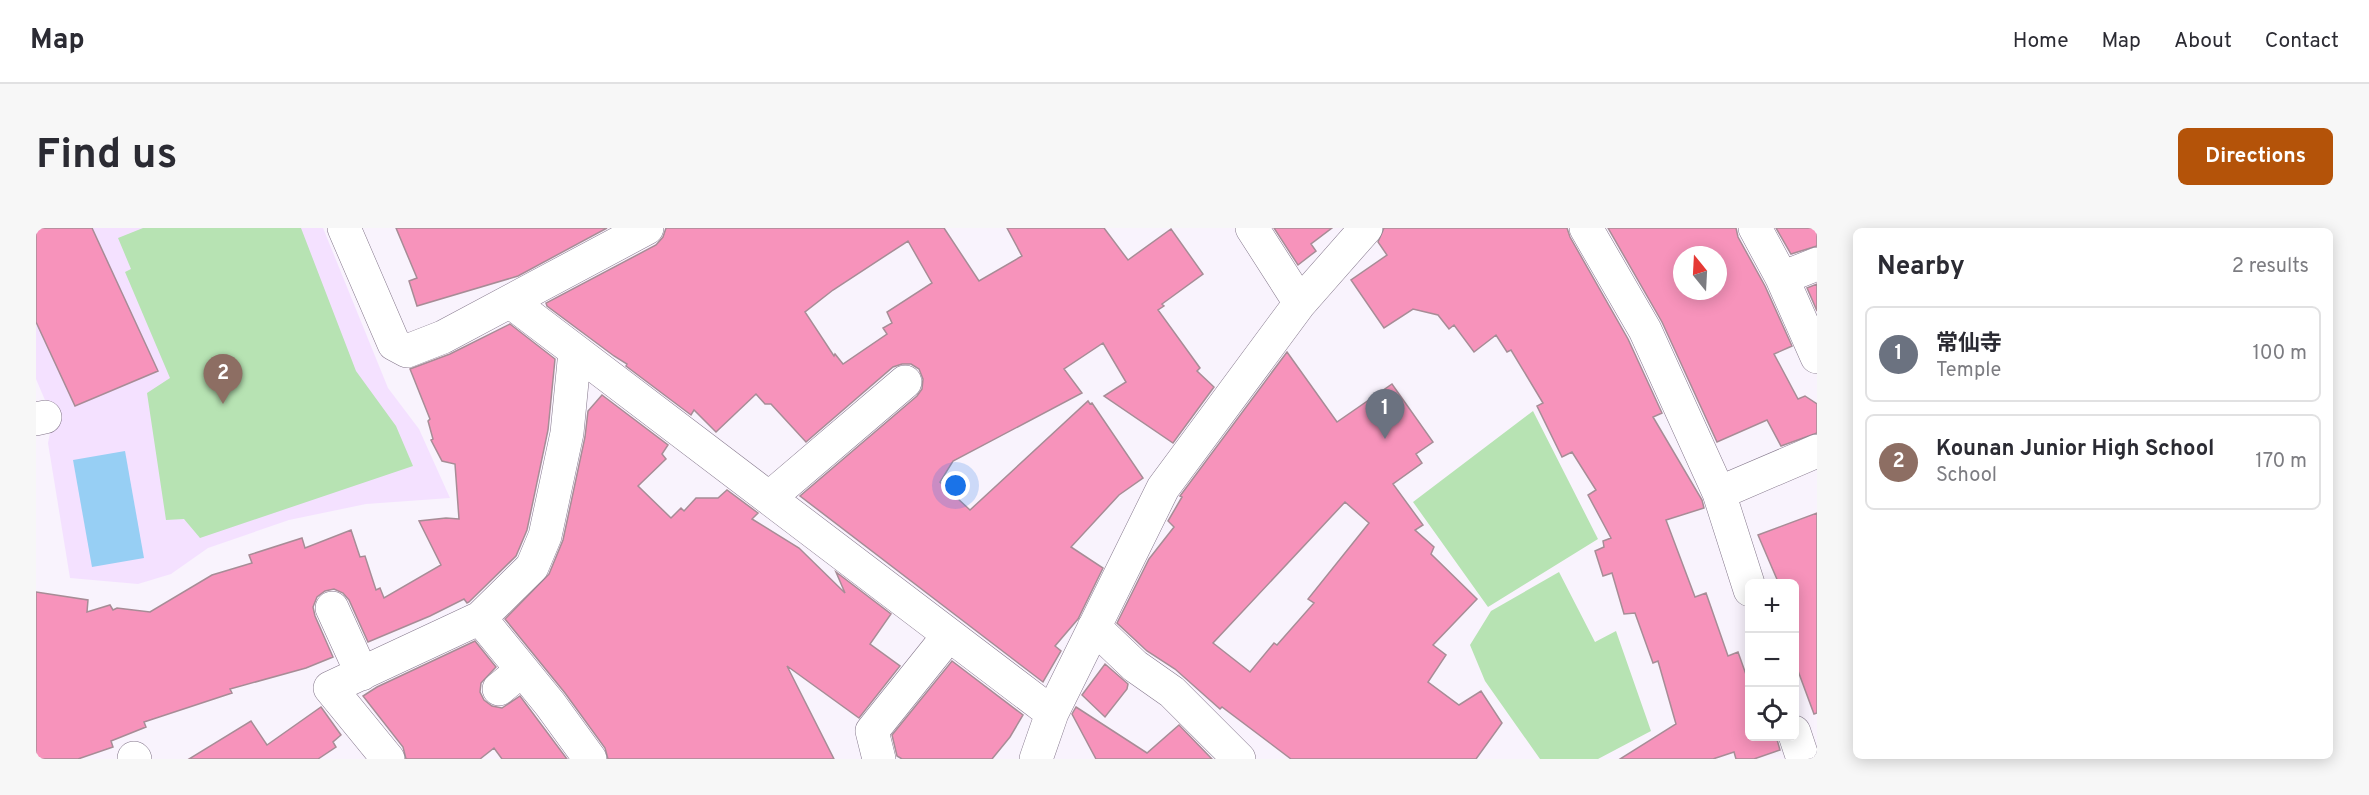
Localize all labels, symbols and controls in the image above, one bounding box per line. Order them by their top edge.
text: Map [30,23,85,59]
text: Home [2013,28,2069,55]
text: Map [2102,28,2141,55]
text: About [2174,28,2232,55]
text: Contact [2265,28,2339,55]
button: Directions [2178,128,2333,185]
text: Find us [36,130,177,183]
north arrow [1673,246,1727,300]
text: Nearby [1877,251,1965,284]
text: 2 results [2232,254,2309,280]
text: 常仙寺 [1936,331,2002,358]
text: 1 [1895,341,1903,367]
text: 100 m [2252,341,2307,367]
pin: 2 [204,354,243,404]
text: Temple [1936,358,2001,384]
pin: 1 [1366,390,1404,439]
text: Kounan Junior High School [1936,436,2215,463]
text: 2 [1892,449,1905,475]
text: 170 m [2255,449,2307,475]
text: School [1936,463,1997,489]
your location [941,471,970,500]
map controls [1745,579,1799,741]
button: + [1745,579,1799,633]
button: − [1745,633,1799,687]
button: locate [1745,687,1799,741]

